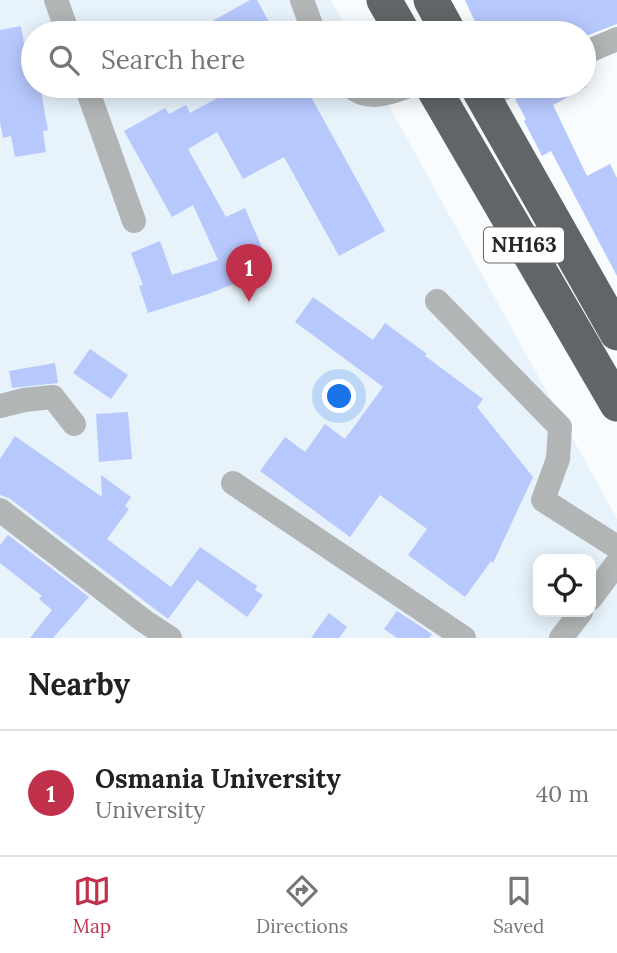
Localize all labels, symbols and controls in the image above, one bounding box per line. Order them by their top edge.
search box [21,21,596,98]
icon: search [45,41,83,79]
text: Search here [101,43,245,76]
road number: NH163 [484,228,564,262]
pin: 1 [226,244,272,302]
your location [322,379,356,413]
map controls [533,554,596,617]
button: locate [533,554,596,617]
text: Nearby [28,665,130,703]
text: Osmania University [95,762,341,795]
text: 1 [46,779,56,808]
text: 40 m [536,779,589,808]
text: University [95,795,205,824]
tab: Map [73,872,111,938]
tab: Directions [256,872,348,938]
tab: Saved [493,872,544,938]

